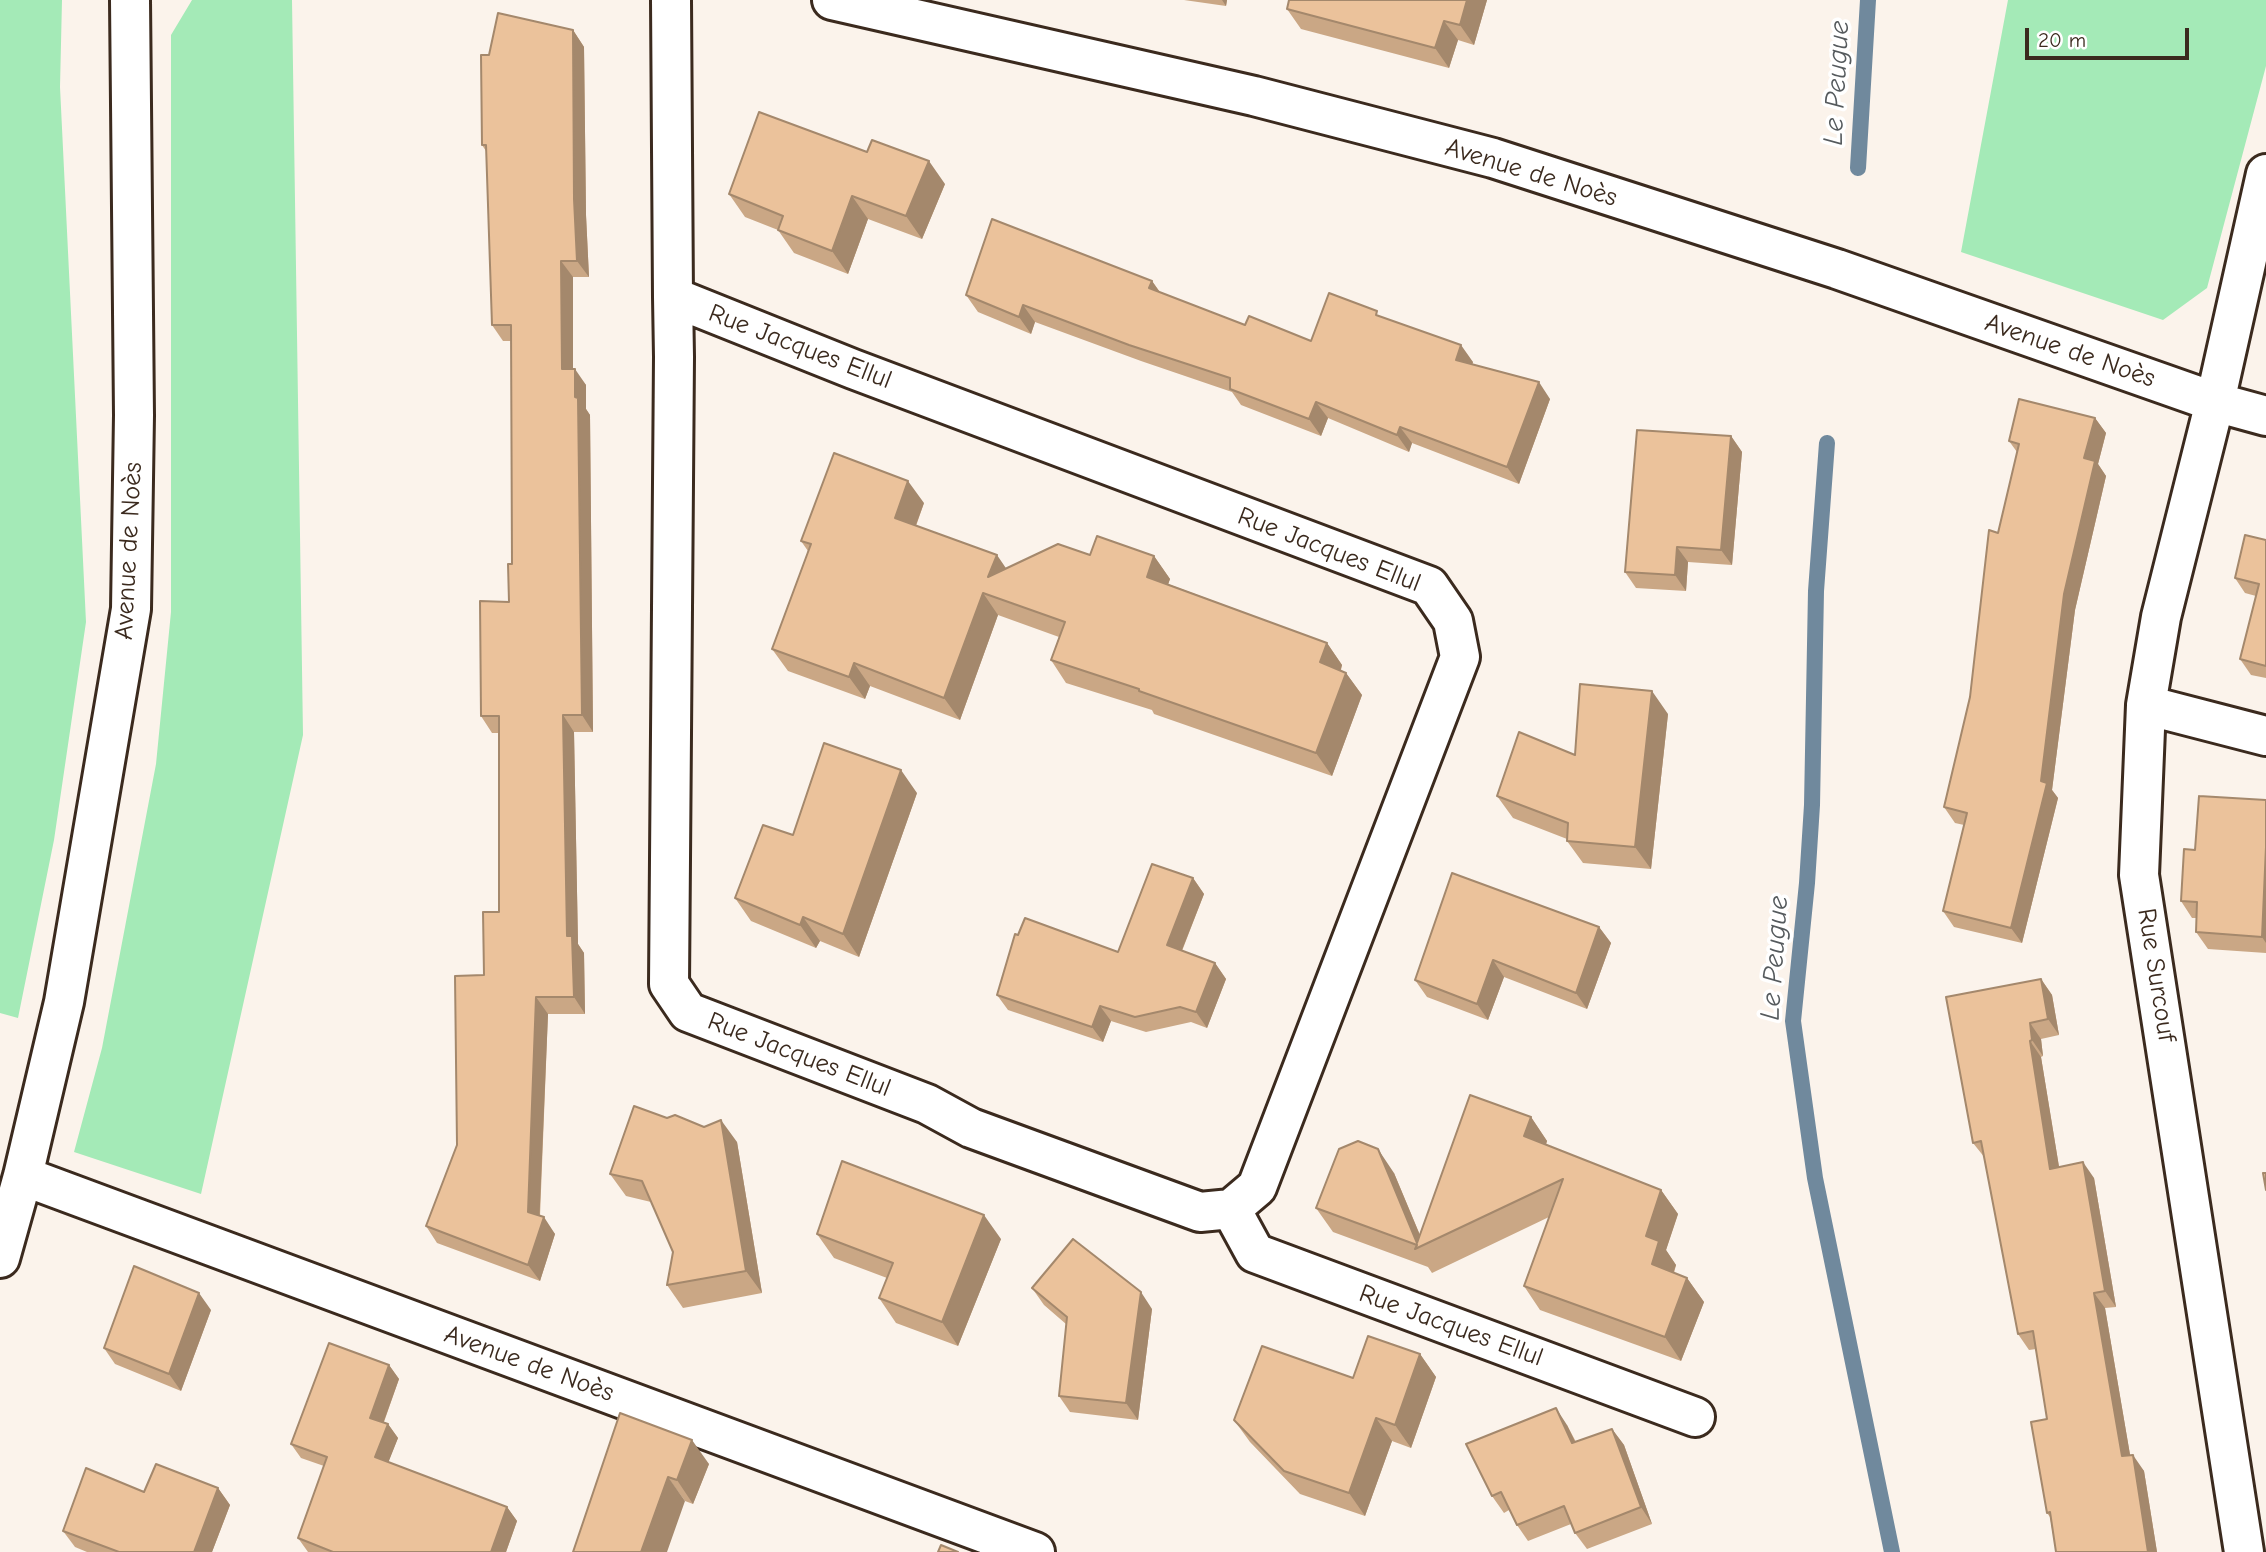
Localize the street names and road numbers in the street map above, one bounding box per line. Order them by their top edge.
street label: Avenue de Noès [1441,132,1621,214]
street label: Rue Jacques Ellul [704,298,896,396]
street label: Avenue de Noès [1981,307,2159,395]
street label: Avenue de Noès [109,461,149,641]
street label: Rue Jacques Ellul [1233,501,1425,599]
street label: Rue Surcouf [2130,906,2182,1044]
street label: Rue Jacques Ellul [703,1006,895,1104]
street label: Rue Jacques Ellul [1355,1278,1547,1374]
street label: Avenue de Noès [440,1319,618,1409]

